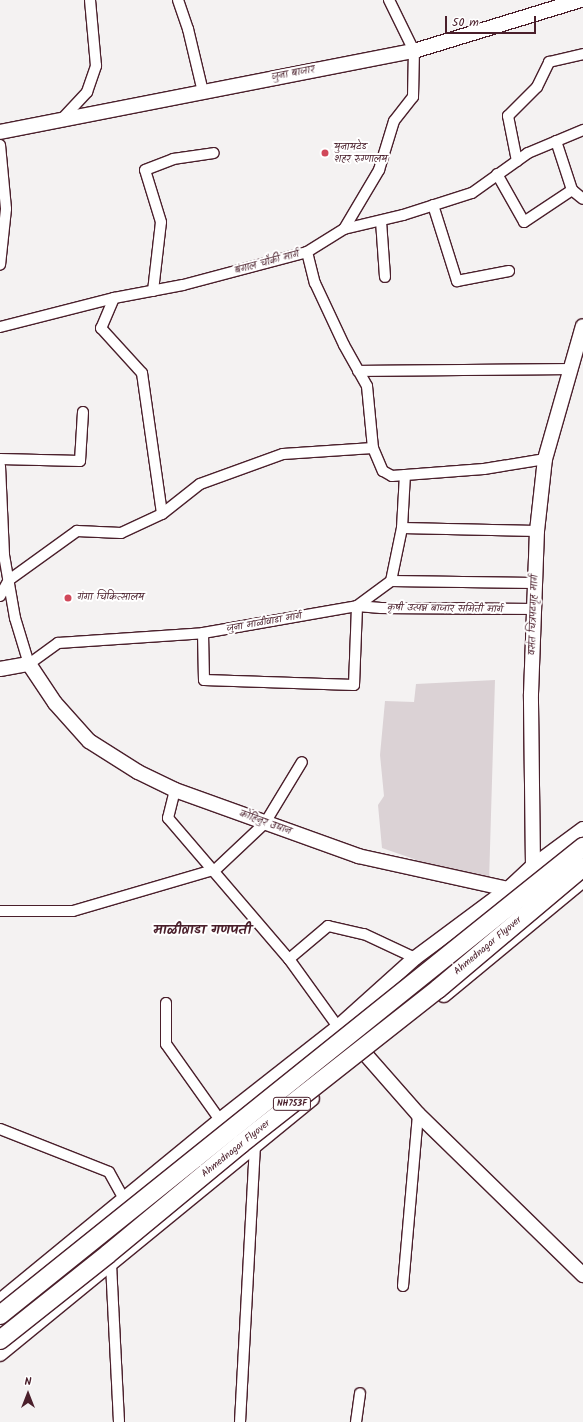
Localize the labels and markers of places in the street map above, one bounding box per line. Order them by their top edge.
place label: युनायटेड शहर रुग्णालय [334,141,387,164]
marker: युनायटेड शहर रुग्णालय [319,147,331,159]
marker: गंगा चिकित्सालय [62,592,74,604]
place label: गंगा चिकित्सालय [77,592,144,604]

